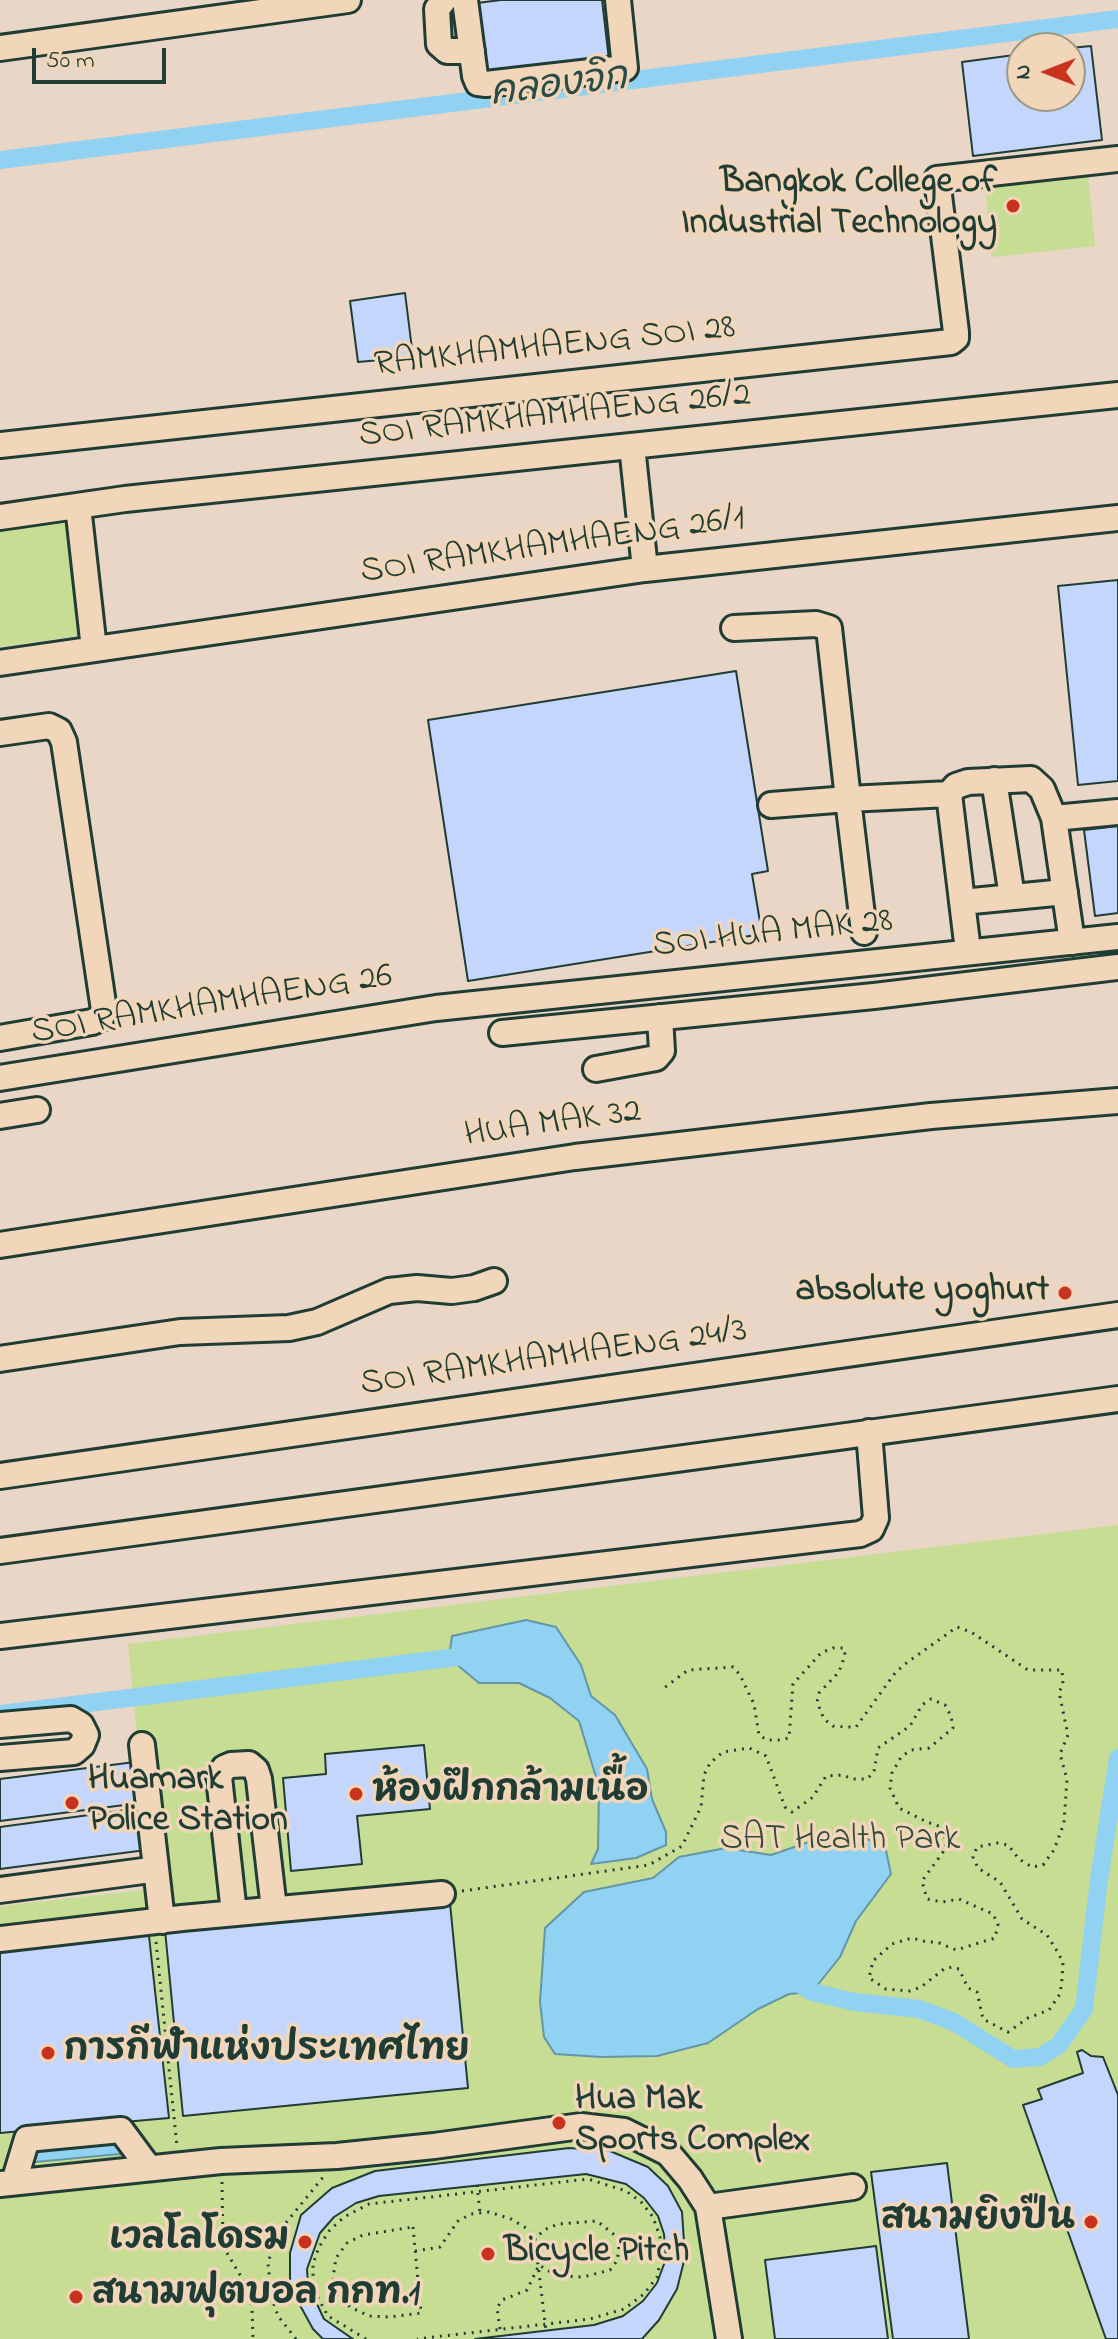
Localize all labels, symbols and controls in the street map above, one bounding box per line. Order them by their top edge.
scale bar [36,32,170,82]
north arrow [1006,32,1086,112]
text: 50 m [46,44,95,79]
water label: คลองจิก [488,58,630,120]
text: N [1008,65,1040,79]
place label: Bangkok College of Industrial Technology [681,163,997,248]
marker: Bangkok College of Industrial Technology [1004,197,1022,215]
street label: RAMKHAMHAENG SOI 28 [372,309,738,389]
street label: SOI RAMKHAMHAENG 26/2 [357,376,753,460]
street label: SOI RAMKHAMHAENG 26/1 [358,500,748,596]
street label: SOI HUA MAK 28 [651,902,895,970]
street label: SOI RAMKHAMHAENG 26 [28,957,396,1057]
street label: HUA MAK 32 [462,1092,644,1160]
place label: absolute yoghurt [795,1271,1049,1315]
marker: absolute yoghurt [1056,1284,1074,1302]
street label: SOI RAMKHAMHAENG 24/3 [358,1311,750,1409]
place label: Huamark Police Station [88,1760,288,1845]
place label: ห้องฝึกกล้ามเนื้อ [372,1772,649,1816]
marker: ห้องฝึกกล้ามเนื้อ [347,1785,365,1803]
marker: Huamark Police Station [63,1794,81,1812]
park label: SAT Health Park [720,1820,960,1864]
place label: การกีฬาแห่งประเทศไทย [64,2031,470,2075]
marker: การกีฬาแห่งประเทศไทย [39,2044,57,2062]
place label: Hua Mak Sports Complex [575,2080,810,2165]
marker: Hua Mak Sports Complex [550,2114,568,2132]
place label: สนามยิงปืน [881,2200,1075,2244]
marker: สนามยิงปืน [1082,2213,1100,2231]
place label: เวลโลโดรม [109,2220,289,2264]
place label: Bicycle Pitch [504,2232,689,2276]
marker: เวลโลโดรม [296,2233,314,2251]
marker: Bicycle Pitch [479,2245,497,2263]
place label: สนามฟุตบอล กกท.1 [92,2275,420,2319]
marker: สนามฟุตบอล กกท.1 [67,2288,85,2306]

